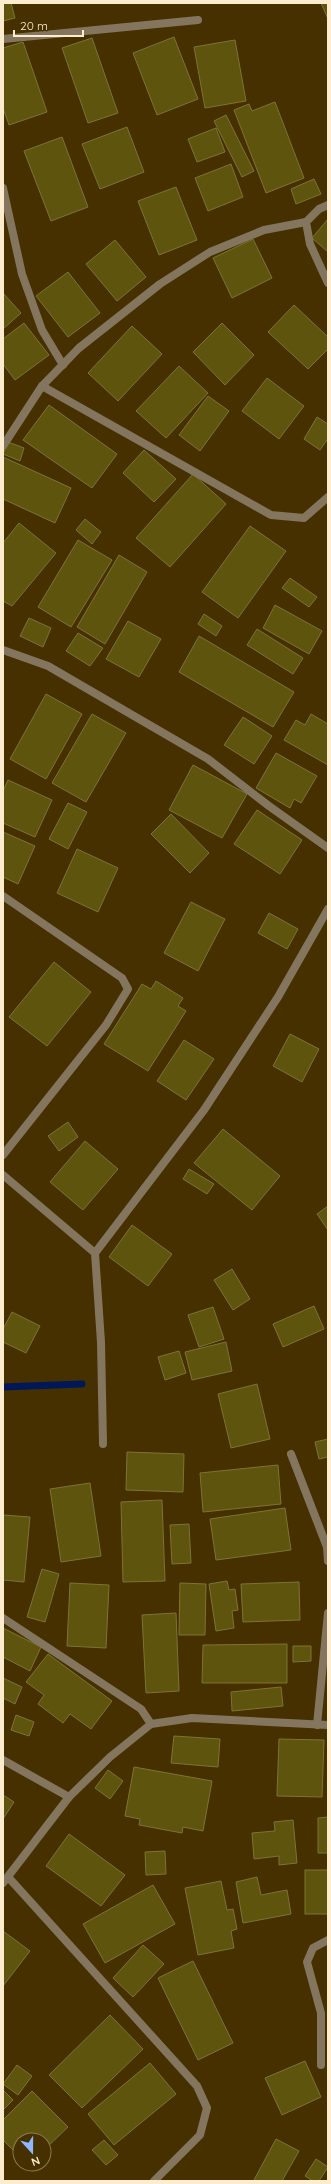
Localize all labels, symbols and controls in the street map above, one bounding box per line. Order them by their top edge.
scale bar [14,12,83,38]
text: 20 m [20,18,48,33]
north arrow [12,2132,52,2172]
text: N [29,2153,42,2169]

